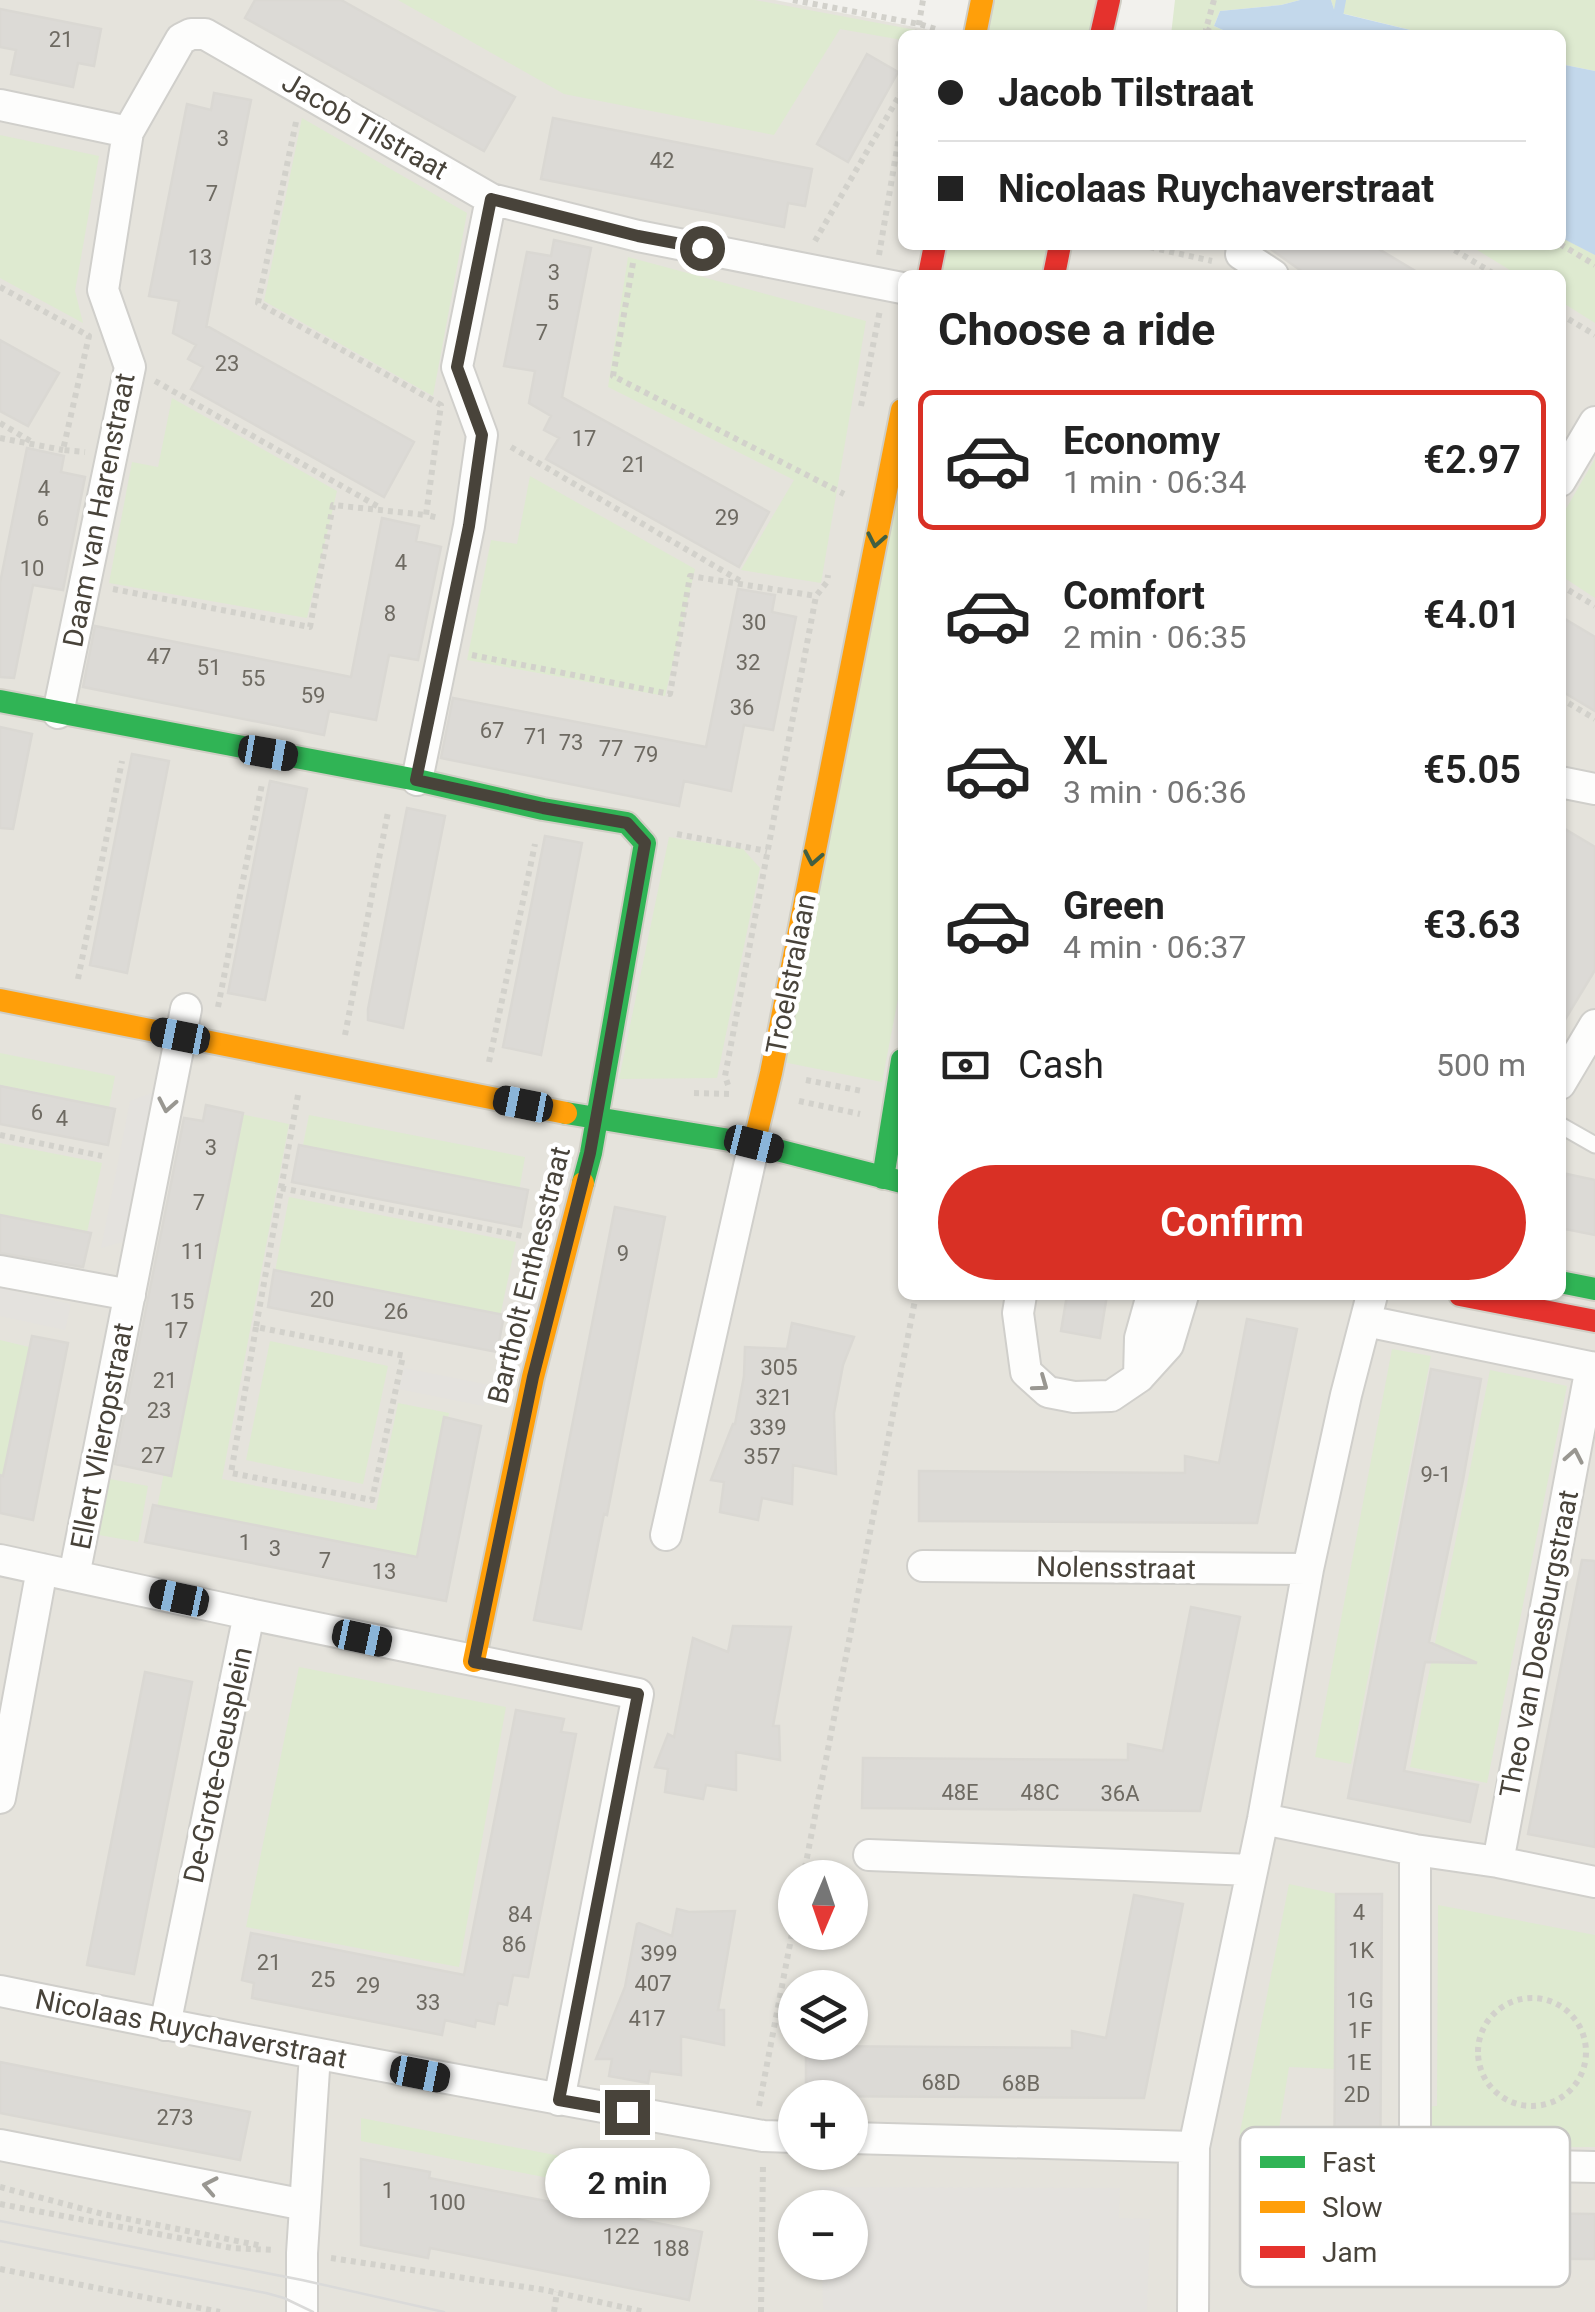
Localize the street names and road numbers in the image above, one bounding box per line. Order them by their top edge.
street label: Jacob Tilstraat [276,65,454,187]
street label: Daam van Harenstraat [56,370,142,650]
street label: Troelstralaan [759,891,823,1057]
street label: Bartholt Enthesstraat [481,1143,577,1407]
street label: Ellert Vlieropstraat [64,1320,140,1552]
street label: Theo van Doesburgstraat [1493,1487,1585,1801]
street label: Nolensstraat [1036,1550,1196,1586]
street label: De-Grote-Geusplein [177,1644,259,1886]
street label: Nicolaas Ruychaverstraat [32,1983,350,2075]

